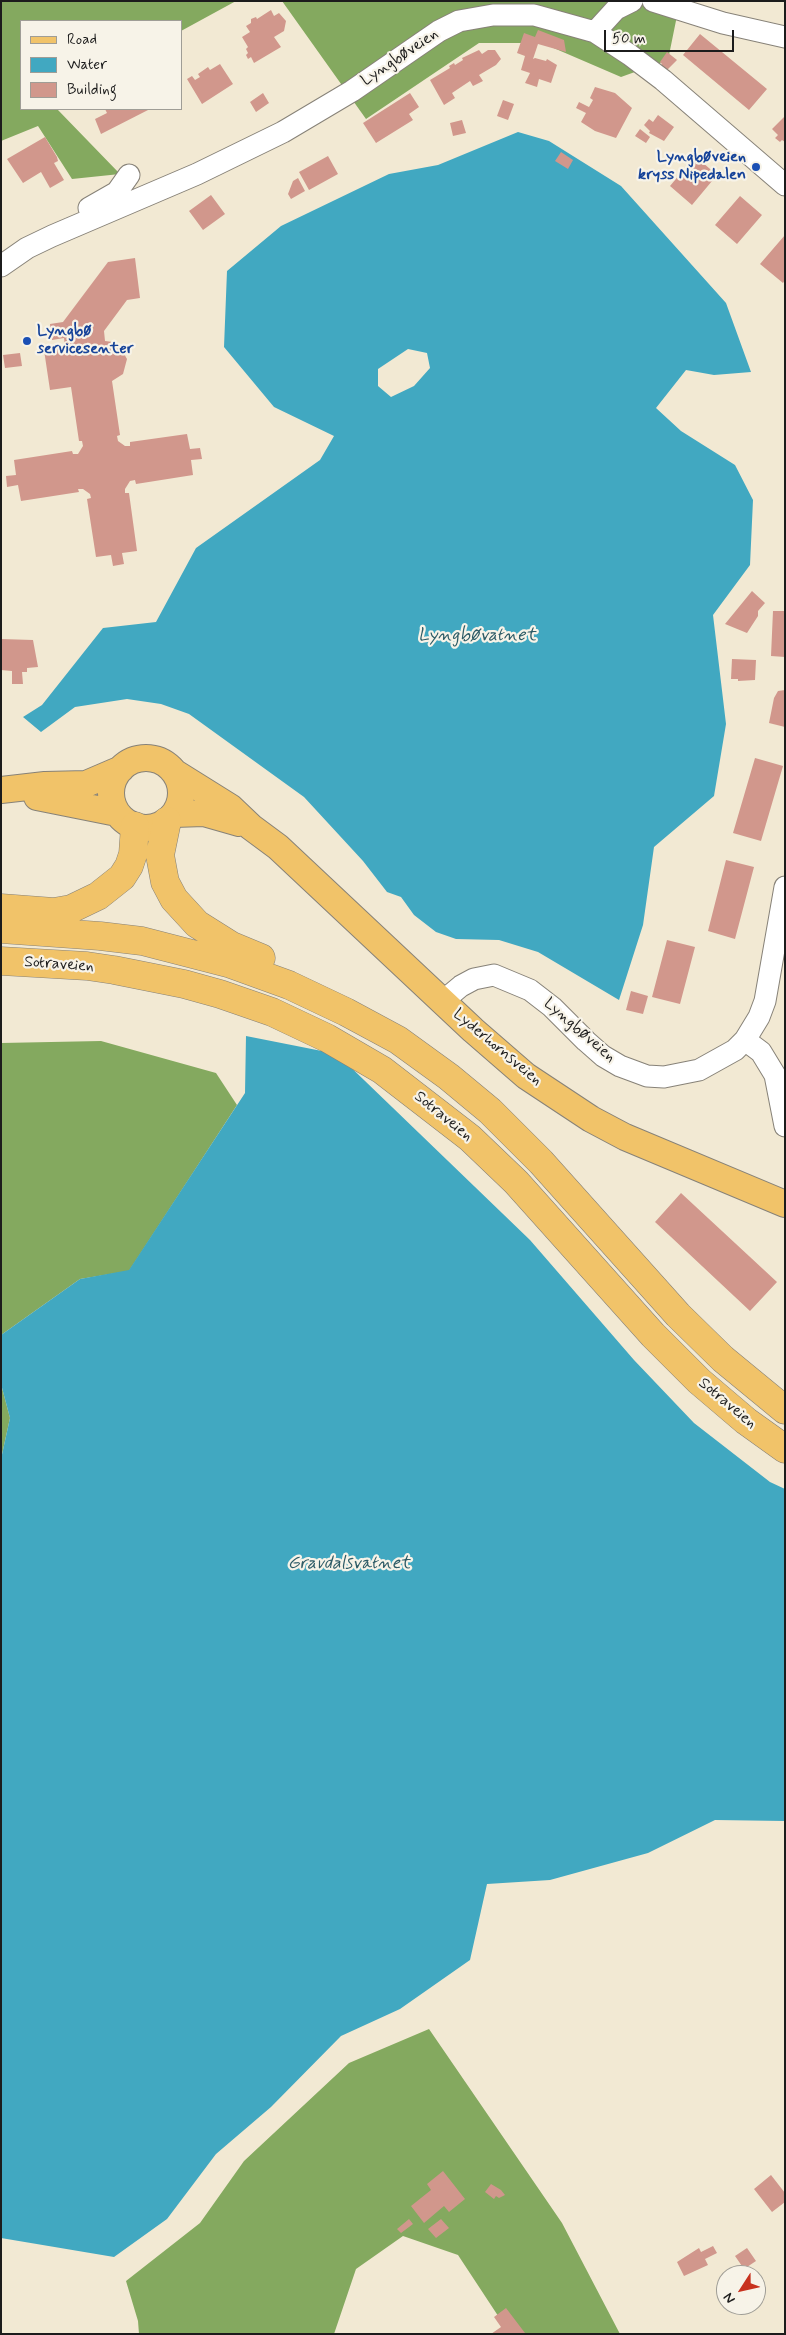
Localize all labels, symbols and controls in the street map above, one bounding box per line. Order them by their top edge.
legend [20,20,182,110]
scale bar [606,20,736,52]
street label: Lyngbøveien [358,25,442,91]
text: 50 m [612,29,646,49]
text: Road [67,30,97,50]
text: Water [67,55,107,75]
text: Building [67,80,117,100]
place label: Lyngbøveien kryss Nipedalen [638,148,746,186]
marker: Lyngbøveien kryss Nipedalen [750,161,762,173]
place label: Lyngbø servicesenter [37,322,133,360]
marker: Lyngbø servicesenter [21,335,33,347]
water label: Lyngbøvatnet [418,625,536,647]
street label: Sotraveien [24,953,94,977]
street label: Lyngbøveien [539,994,619,1068]
street label: Lyderhornsveien [449,1005,545,1091]
street label: Sotraveien [410,1088,476,1146]
street label: Sotraveien [694,1374,760,1434]
water label: Gravdalsvatnet [288,1553,410,1575]
north arrow [716,2265,766,2315]
text: N [719,2289,740,2307]

